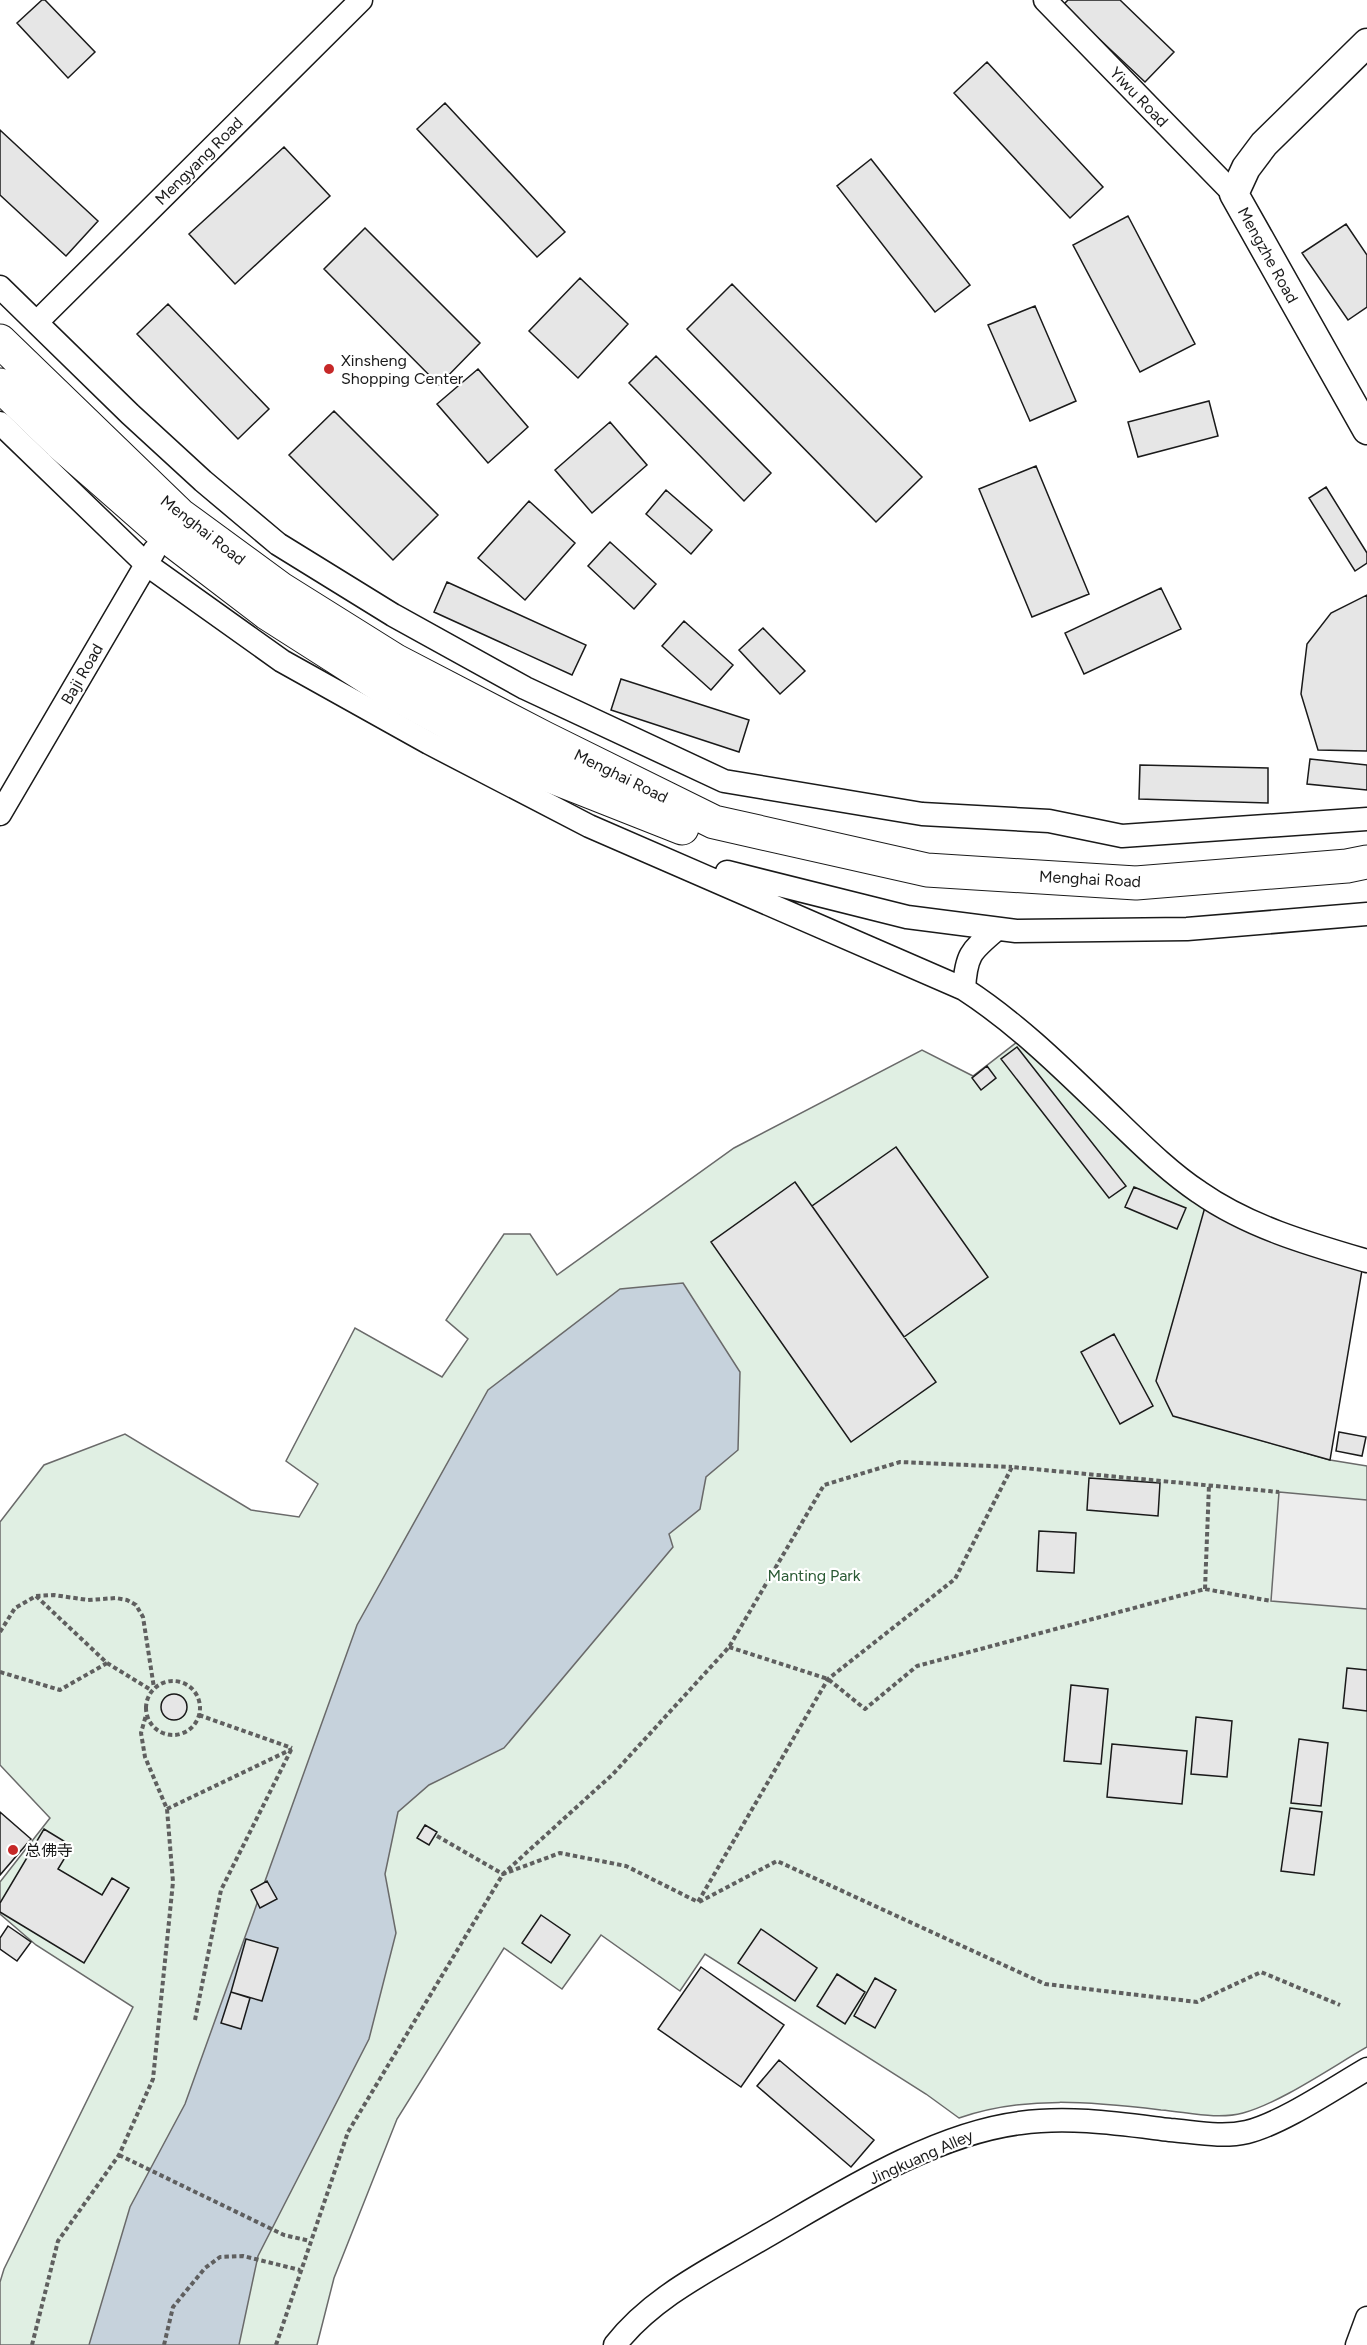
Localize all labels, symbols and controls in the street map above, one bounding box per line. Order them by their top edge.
street label: Yiwu Road [1106,63,1172,131]
street label: Mengyang Road [151,113,247,209]
street label: Mengzhe Road [1234,204,1302,306]
place label: Xinsheng Shopping Center [341,351,464,388]
marker: Xinsheng Shopping Center [322,362,336,376]
street label: Menghai Road [157,491,249,569]
street label: Baji Road [57,640,107,708]
street label: Menghai Road [571,745,671,807]
street label: Menghai Road [1038,867,1142,891]
park label: Manting Park [767,1566,861,1585]
place label: 总佛寺 [25,1841,73,1860]
marker: 总佛寺 [6,1843,20,1857]
street label: Jingkuang Alley [866,2125,977,2188]

